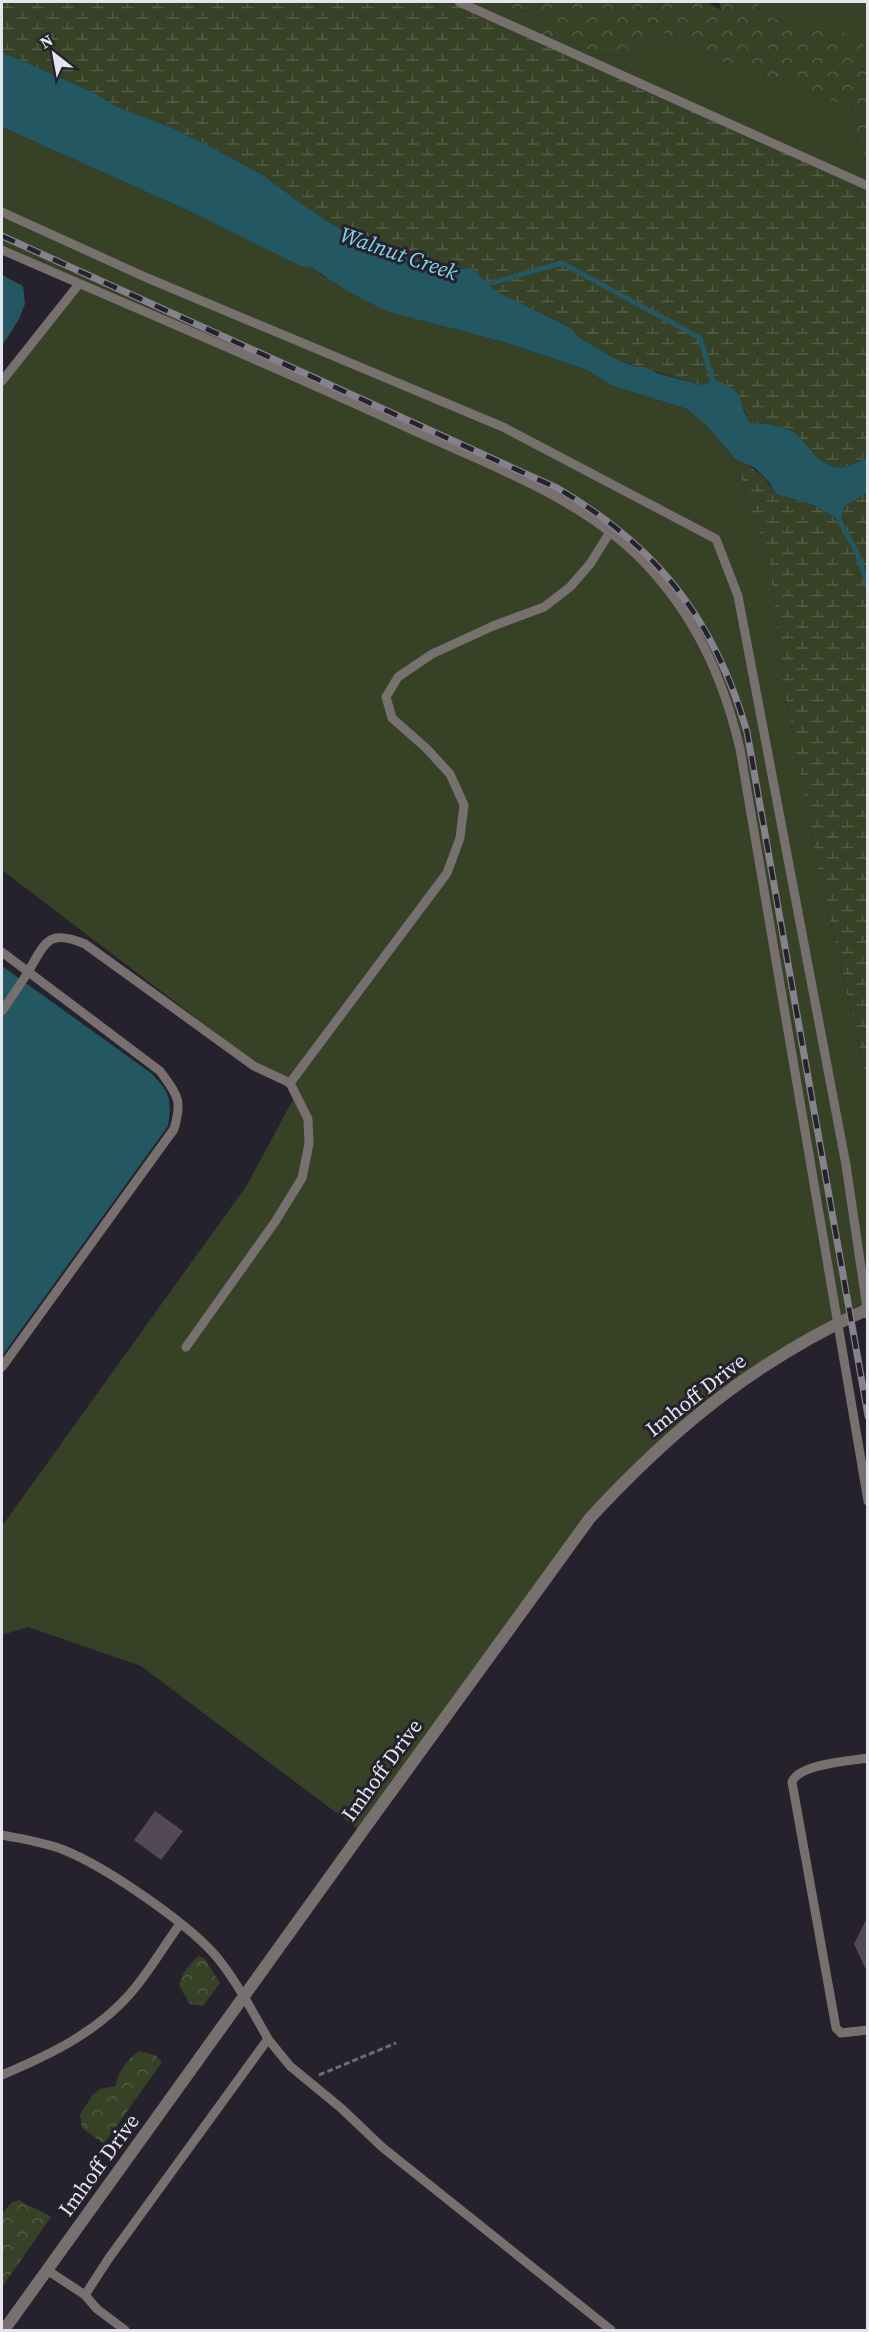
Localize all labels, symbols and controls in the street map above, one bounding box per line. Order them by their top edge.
north arrow [24,24,84,84]
text: N [36,29,57,54]
water label: Walnut Creek [336,219,462,287]
street label: Imhoff Drive [639,1346,752,1443]
street label: Imhoff Drive [335,1713,429,1827]
street label: Imhoff Drive [52,2108,146,2222]

